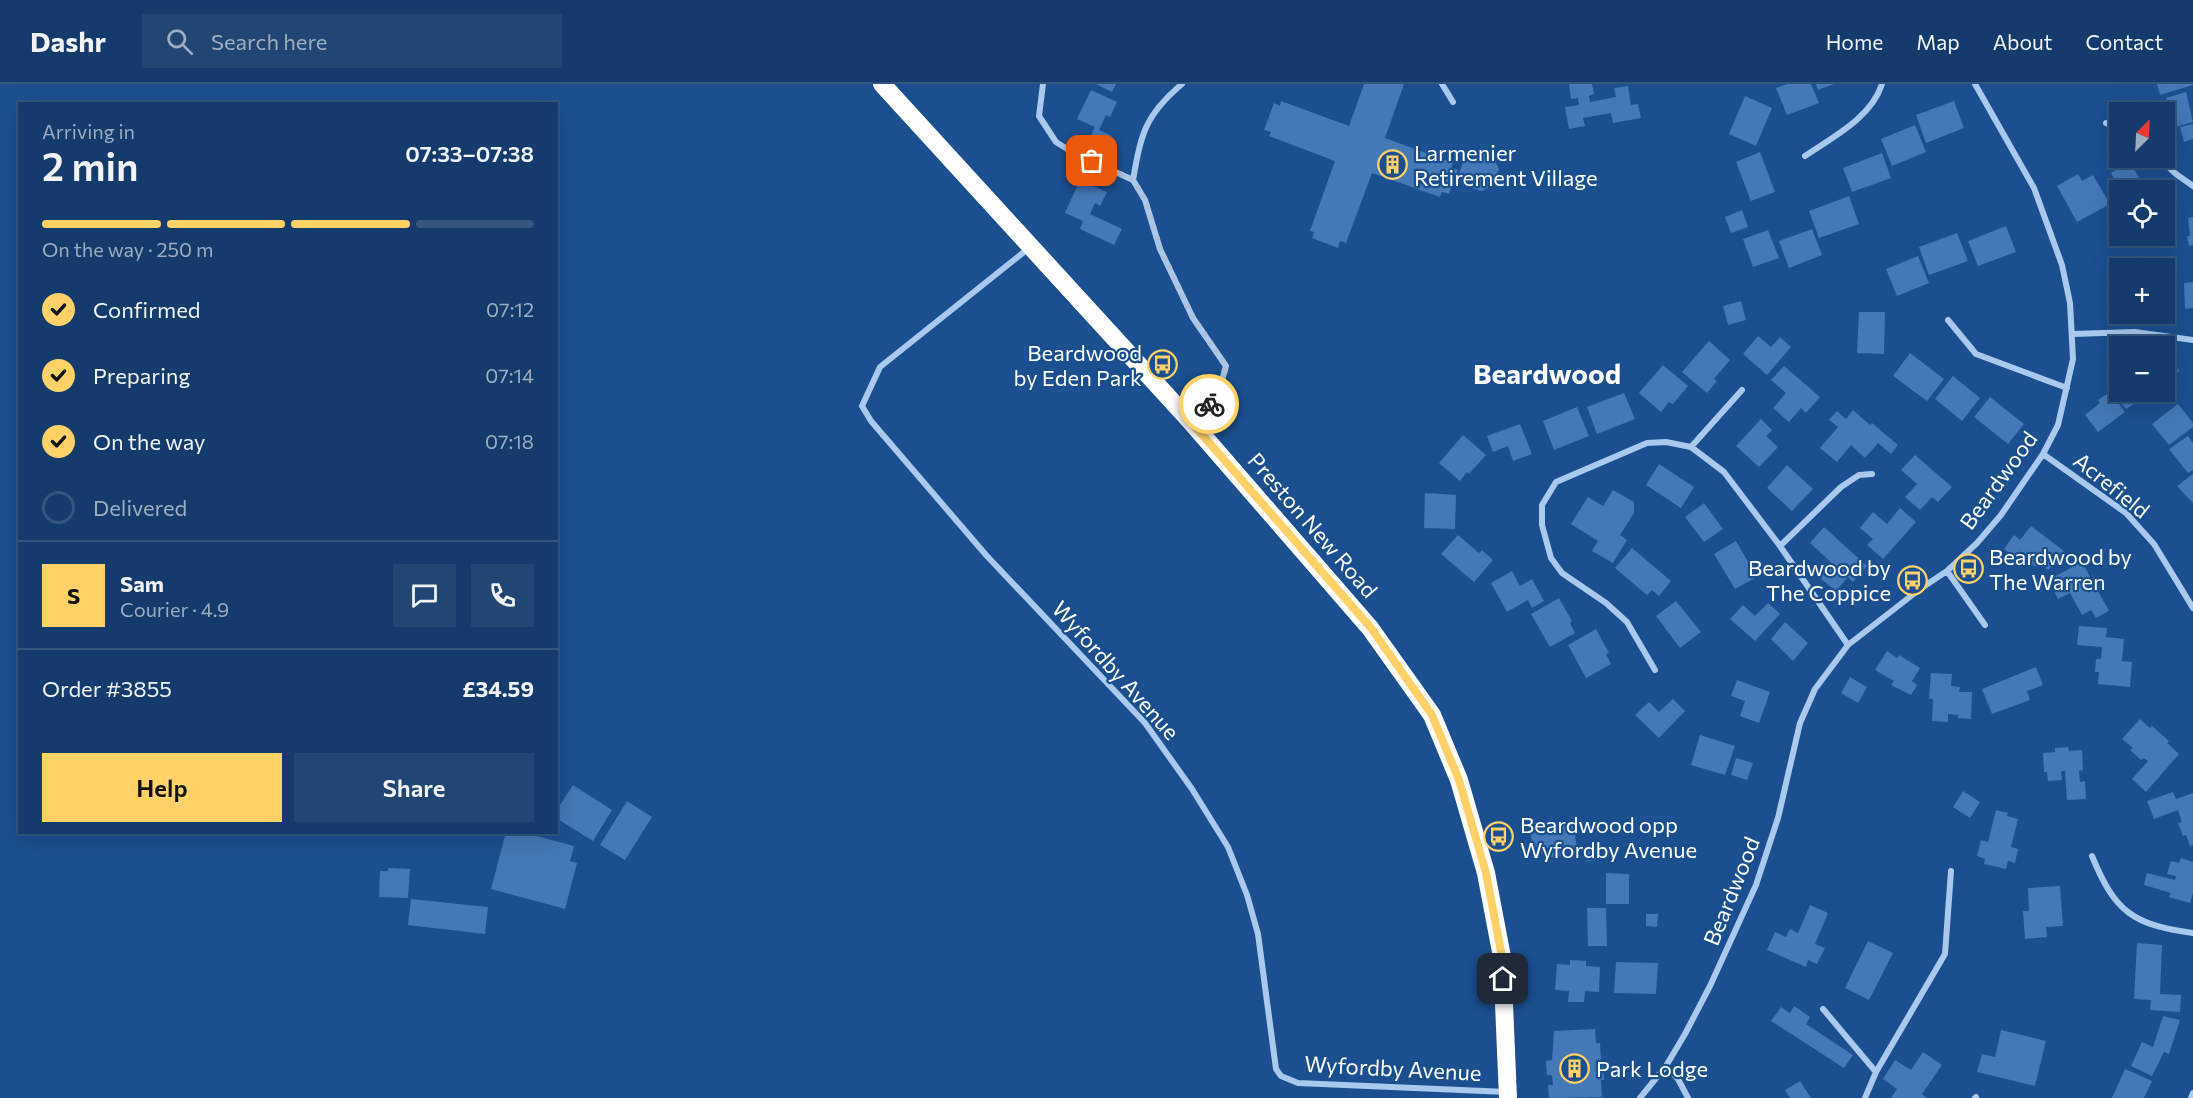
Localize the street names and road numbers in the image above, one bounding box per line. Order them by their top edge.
street label: Beardwood [1953,426,2043,534]
street label: Acrefield [2069,446,2155,524]
street label: Preston New Road [1243,447,1383,603]
street label: Wyfordby Avenue [1047,595,1185,745]
street label: Beardwood [1697,833,1765,949]
street label: Wyfordby Avenue [1304,1050,1482,1086]

